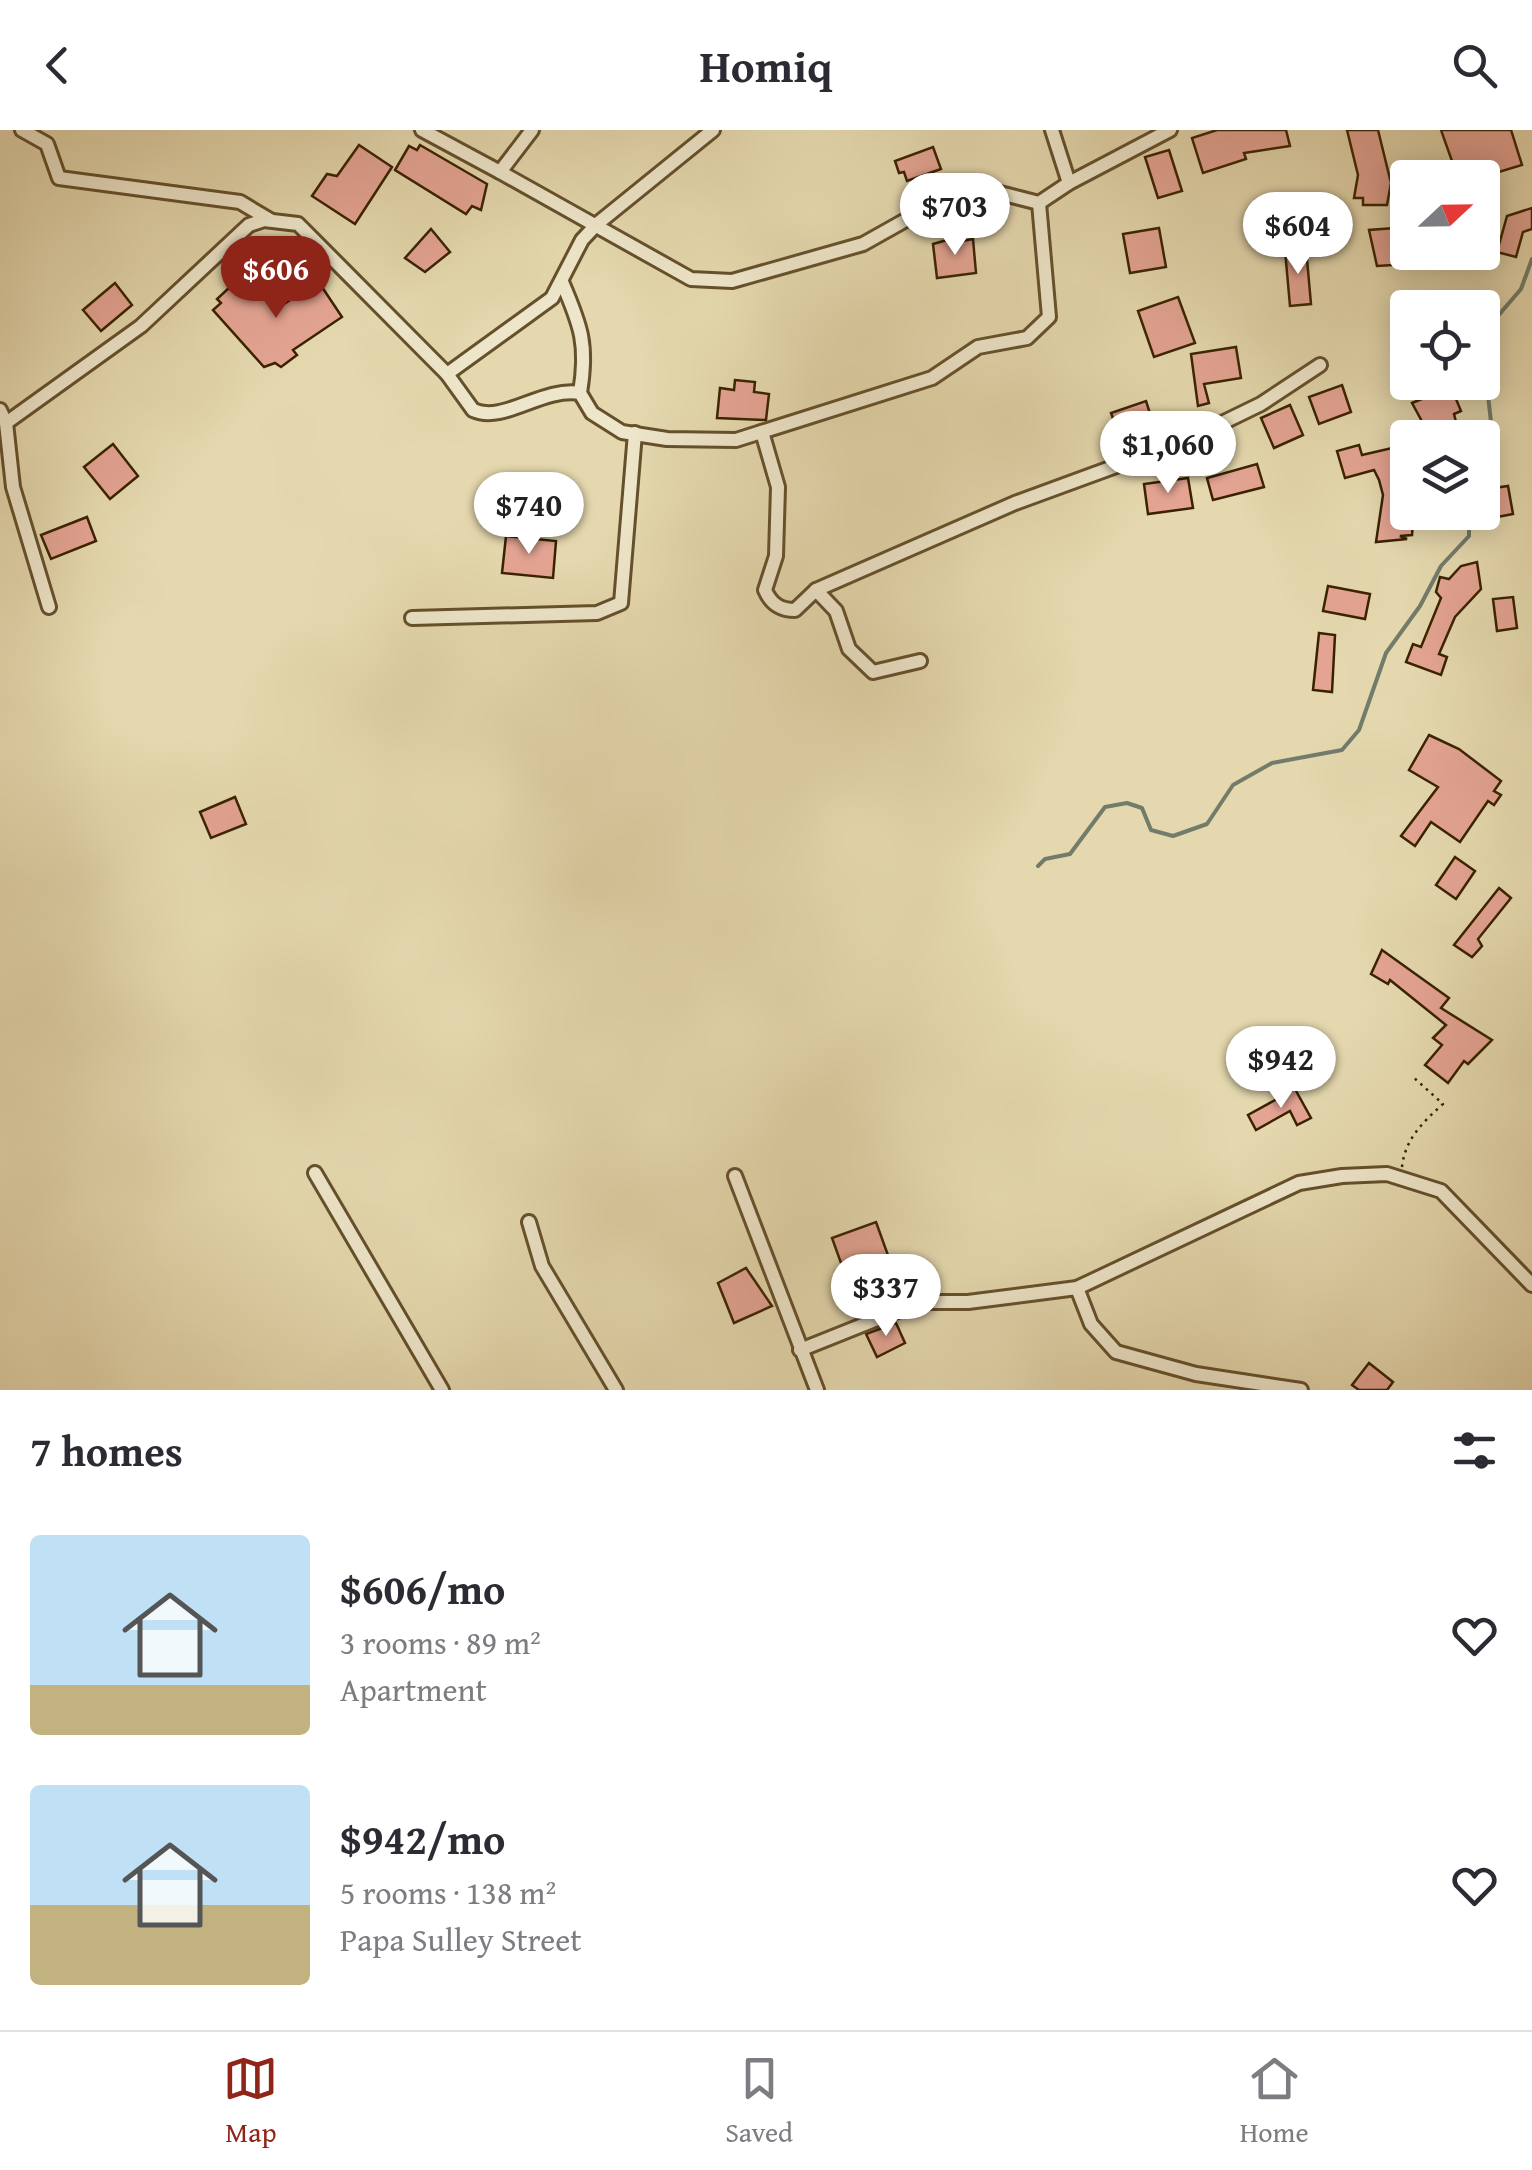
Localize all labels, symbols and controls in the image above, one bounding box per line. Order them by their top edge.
text: Homiq [700,33,832,98]
icon: back [30,38,85,93]
icon: search [1447,38,1502,93]
north arrow [1390,160,1500,270]
map controls [1390,160,1500,530]
pin: $703 [896,173,1014,258]
text: $703 [922,182,988,229]
pin: $604 [1239,192,1357,277]
text: $604 [1265,201,1331,248]
pin: $606 [217,236,335,321]
text: $606 [243,245,309,292]
button: locate [1390,290,1500,400]
pin: $1,060 [1087,411,1249,496]
text: $1,060 [1122,420,1214,467]
button: layers [1390,420,1500,530]
pin: $740 [470,472,588,557]
text: $740 [496,481,562,528]
pin: $942 [1222,1026,1340,1111]
text: $942 [1248,1035,1314,1082]
pin: $337 [827,1254,945,1339]
text: $337 [853,1263,919,1310]
text: 7 homes [30,1420,183,1481]
icon: filters [1447,1423,1502,1478]
text: $606/mo [340,1558,505,1619]
icon: home [110,1575,230,1695]
icon: heart [1447,1608,1502,1663]
text: 3 rooms · 89 m² [340,1619,541,1666]
text: Apartment [340,1666,487,1713]
text: $942/mo [340,1808,505,1869]
icon: home [110,1825,230,1945]
icon: heart [1447,1858,1502,1913]
text: 5 rooms · 138 m² [340,1869,556,1916]
text: Papa Sulley Street [340,1916,582,1963]
tab: Map [223,2051,278,2152]
tab: Saved [725,2051,793,2152]
tab: Home [1240,2051,1309,2152]

